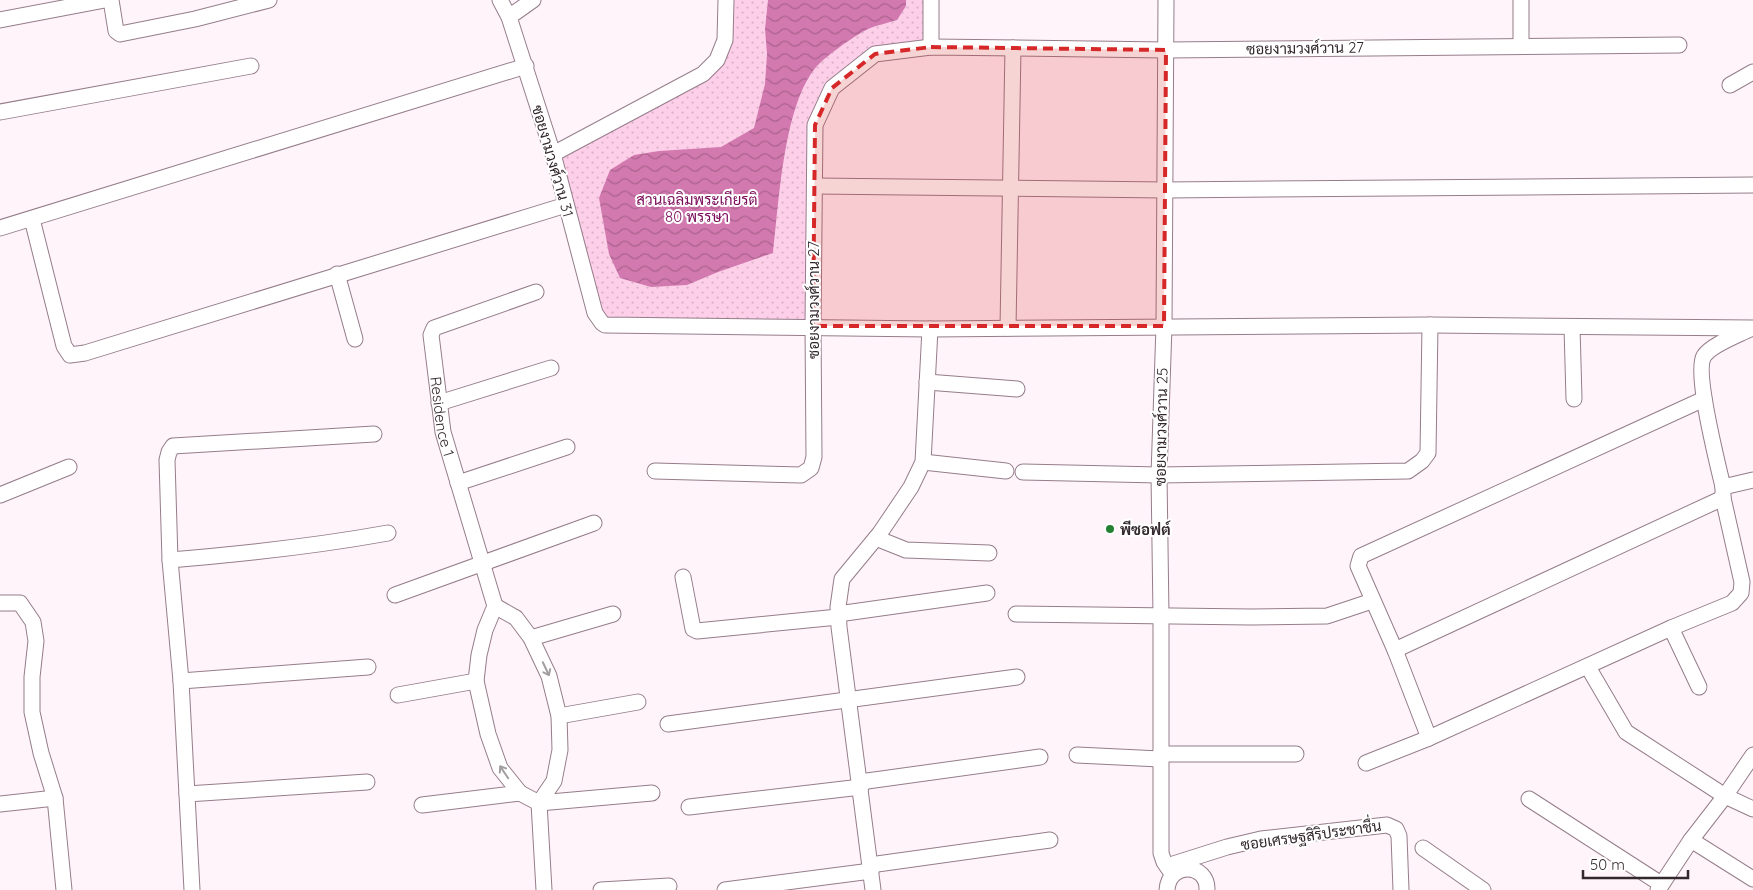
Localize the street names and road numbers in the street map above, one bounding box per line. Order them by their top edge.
street label: ซอยงามวงศ์วาน 27 [1246,37,1364,59]
street label: ซอยงามวงศ์วาน 31 [528,103,578,219]
street label: ซอยงามวงศ์วาน 27 [804,241,823,359]
street label: ซอยงามวงศ์วาน 25 [1150,368,1172,486]
street label: Residence 1 [427,375,459,459]
street label: ซอยเศรษฐสิริประชาชื่น [1239,811,1383,855]

